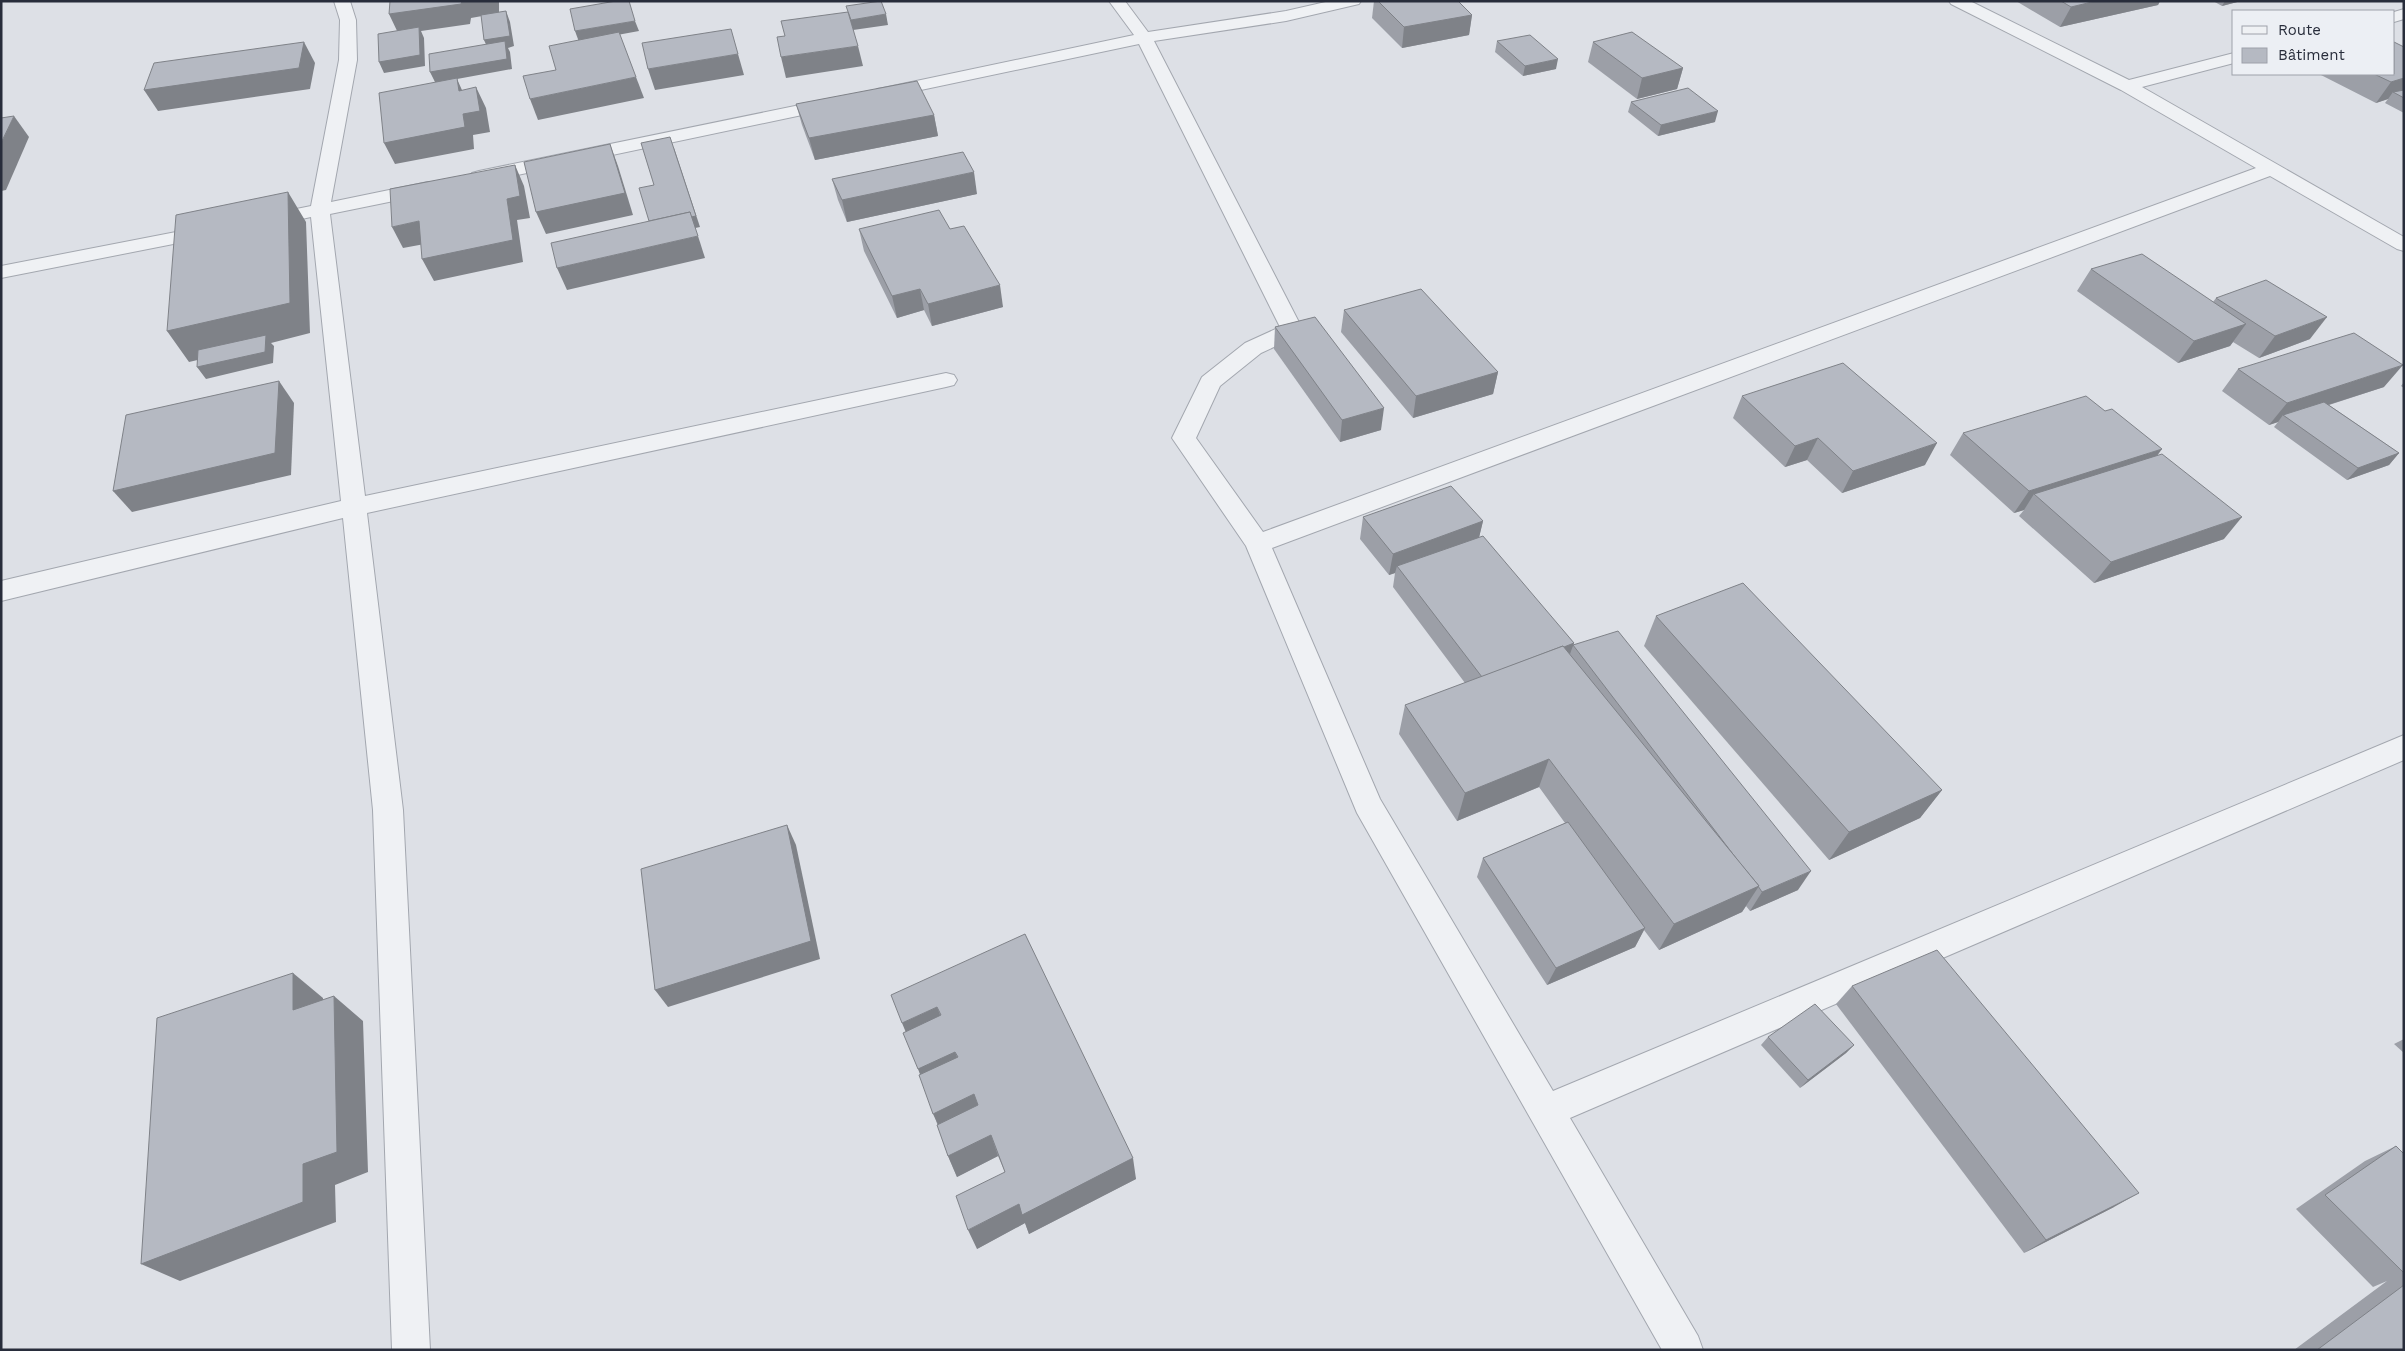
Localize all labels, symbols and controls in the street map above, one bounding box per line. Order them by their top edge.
legend [2232,10,2395,75]
text: Route [2278,21,2321,39]
text: Bâtiment [2278,46,2345,64]

